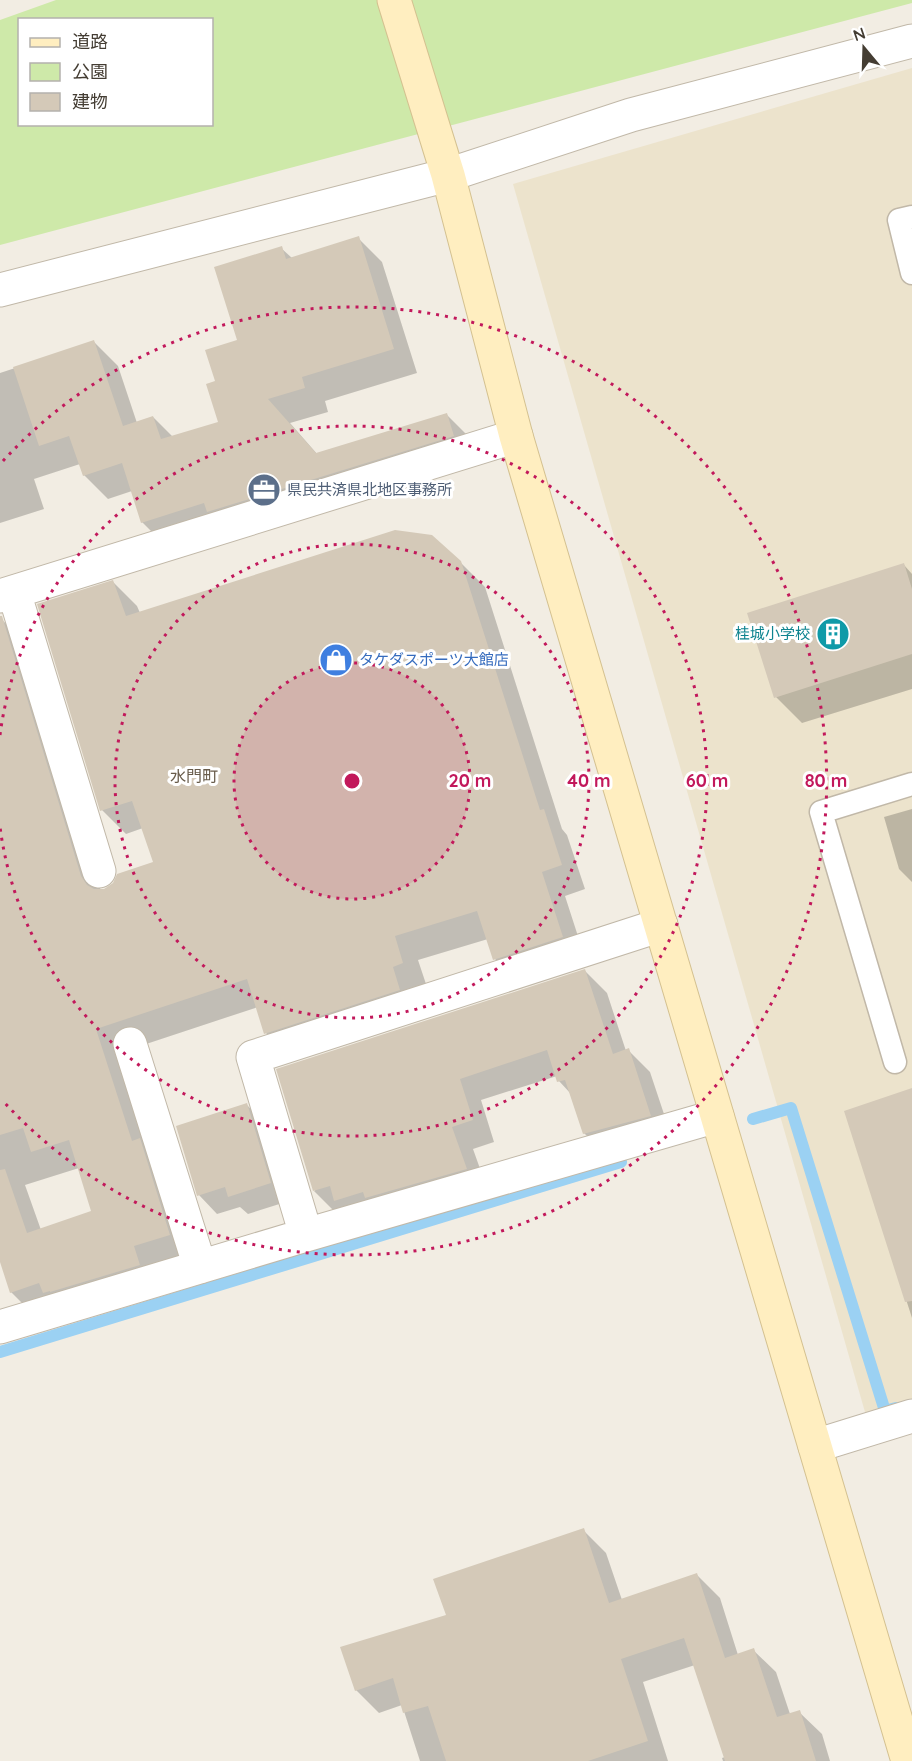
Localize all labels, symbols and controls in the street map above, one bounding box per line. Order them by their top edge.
legend [18,18,213,126]
north arrow [834,18,894,78]
text: N [850,22,868,45]
text: 道路 [72,30,108,53]
text: 公園 [72,60,108,83]
text: 建物 [72,90,108,113]
office icon: 県民共済県北地区事務所 [246,472,282,508]
place label: 県民共済県北地区事務所 [287,480,452,499]
building icon: 桂城小学校 [815,616,851,652]
place label: 桂城小学校 [735,624,810,643]
shop icon: タケダスポーツ大館店 [318,642,354,678]
place label: タケダスポーツ大館店 [359,650,509,669]
district label: 水門町 [170,766,218,786]
text: 20 m [449,769,491,792]
text: 40 m [567,769,611,792]
text: 60 m [686,769,728,792]
text: 80 m [805,769,847,792]
centre of rings [342,771,362,791]

